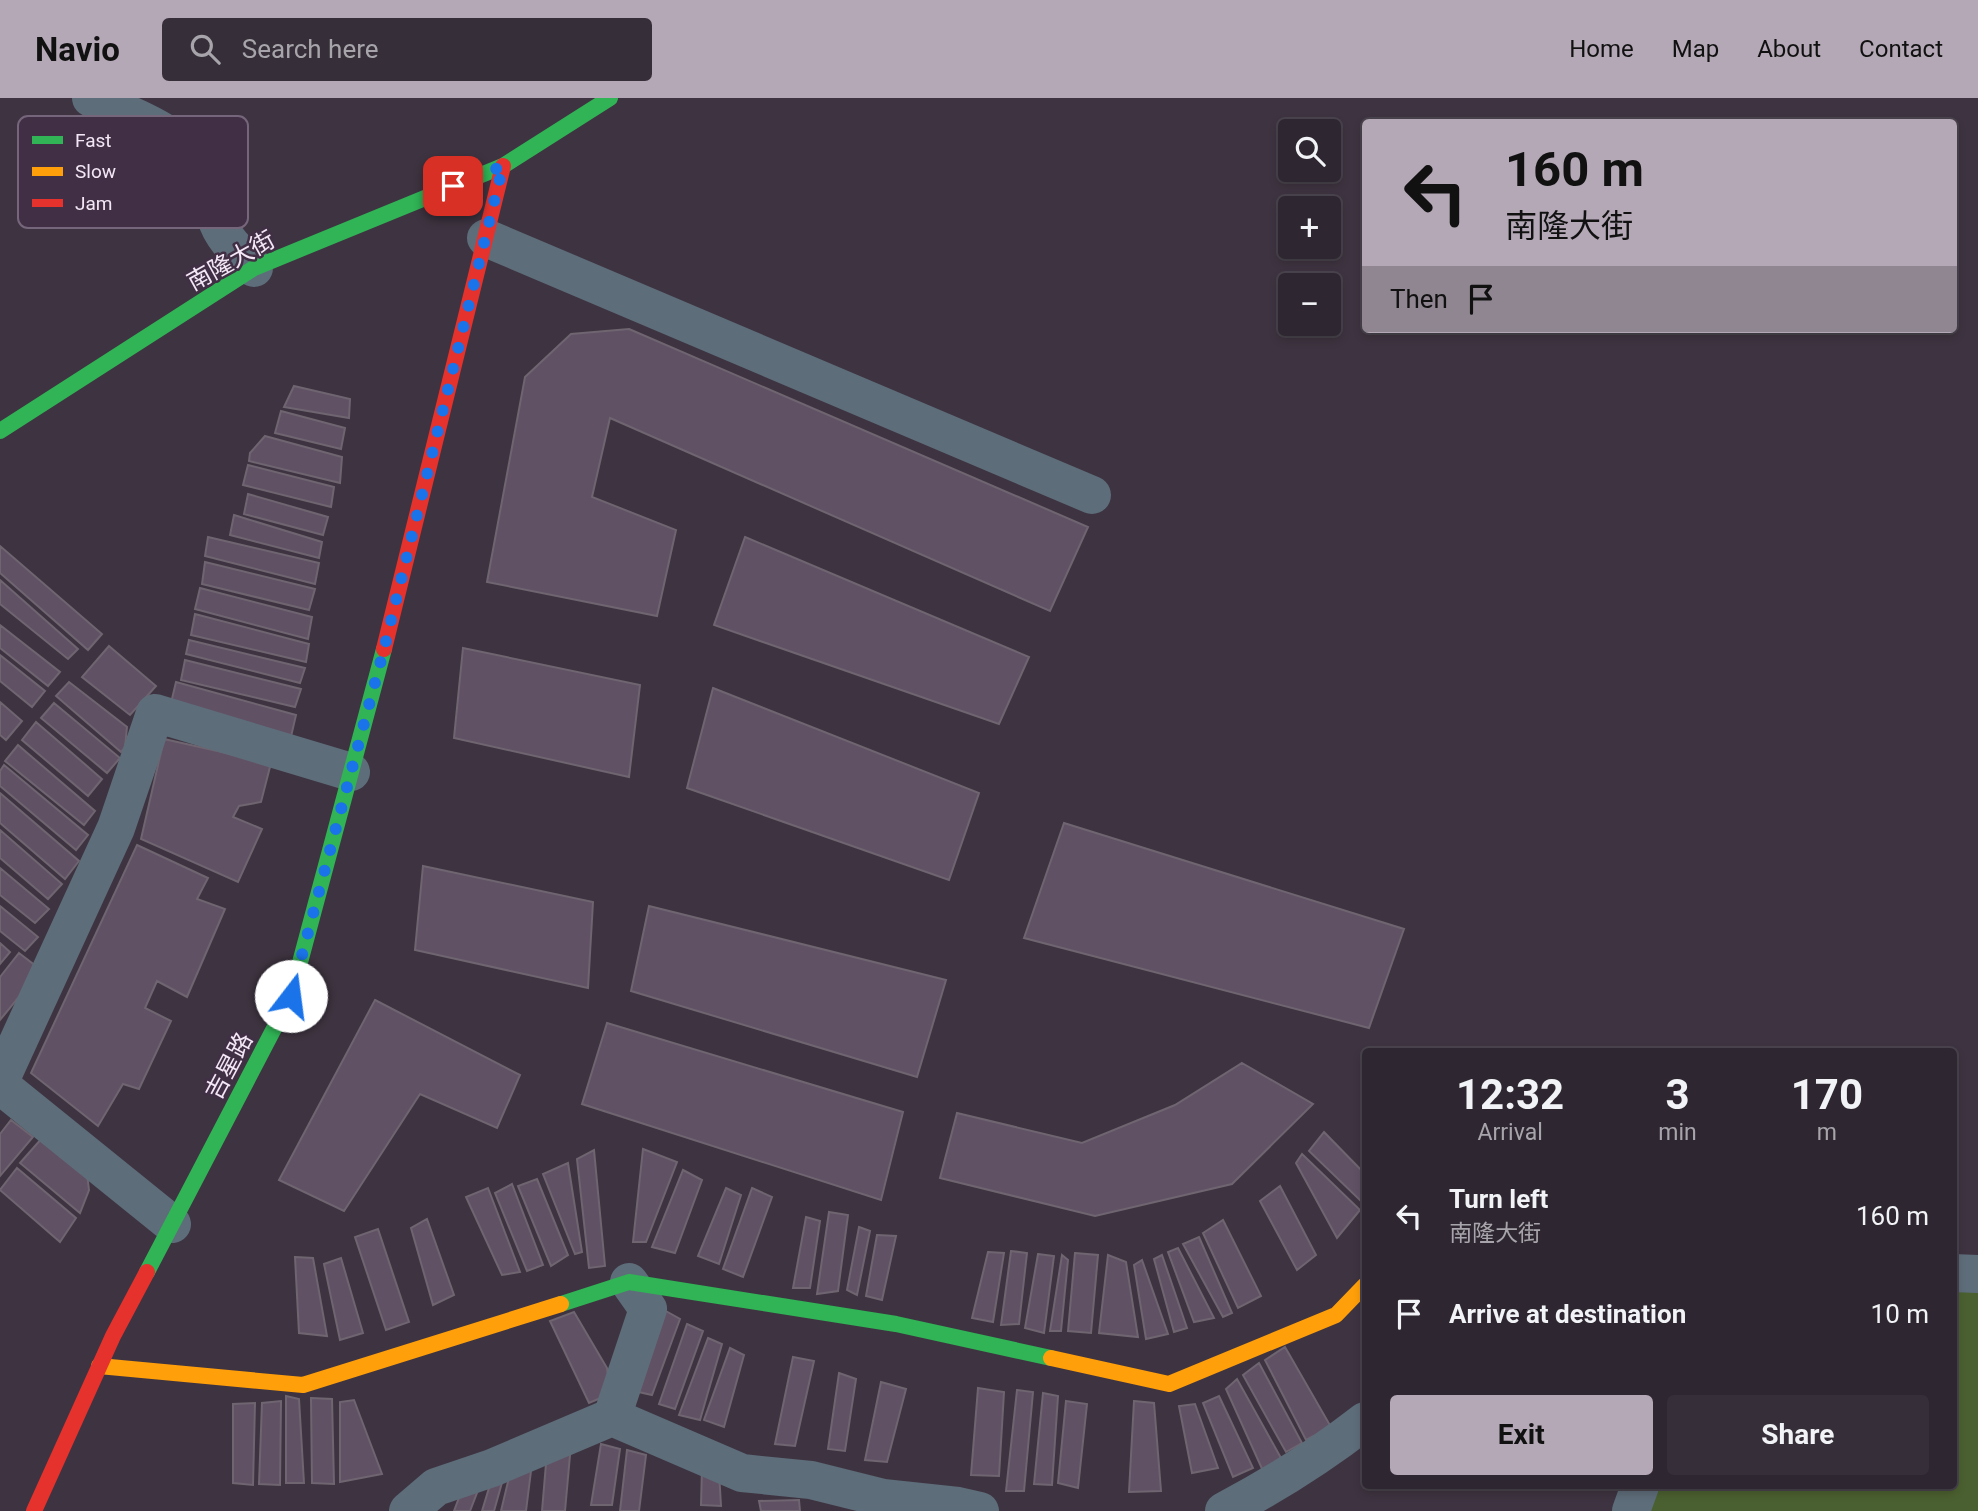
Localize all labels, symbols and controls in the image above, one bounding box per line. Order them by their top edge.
search box [162,18,652,81]
text: Navio [35,30,120,69]
icon: search [186,30,224,68]
text: Search here [242,34,379,64]
text: Home [1569,35,1634,63]
text: Map [1672,35,1719,63]
text: About [1757,35,1821,63]
text: Contact [1859,35,1943,63]
legend [18,116,248,228]
map controls [1278,119,1341,336]
button: search [1278,119,1341,182]
text: Fast [75,129,112,152]
text: 160 m [1505,141,1644,198]
icon: left [1390,147,1481,238]
pin [423,156,483,216]
text: Slow [75,160,116,183]
icon: arrive [434,167,472,205]
text: Jam [75,192,112,215]
button: + [1278,196,1341,259]
text: 南隆大街 [1505,207,1633,245]
street label: 南隆大街 [182,225,280,297]
button: − [1278,273,1341,336]
icon: arrive [1462,280,1500,318]
text: Then [1390,284,1448,314]
position arrow [254,959,328,1033]
street label: 吉星路 [200,1028,258,1104]
text: 12:32 [1456,1070,1564,1119]
text: 3 [1665,1070,1690,1119]
text: 170 [1791,1070,1863,1119]
text: Arrival [1477,1119,1543,1146]
text: min [1658,1119,1697,1146]
text: m [1817,1119,1837,1146]
text: Turn left [1449,1184,1548,1214]
icon: left [1390,1197,1428,1235]
text: 160 m [1856,1201,1929,1231]
text: 南隆大街 [1449,1220,1541,1247]
icon: arrive [1390,1295,1428,1333]
text: Arrive at destination [1449,1299,1686,1329]
text: 10 m [1871,1299,1929,1329]
button: Exit [1390,1395,1653,1475]
button: Share [1667,1395,1929,1475]

